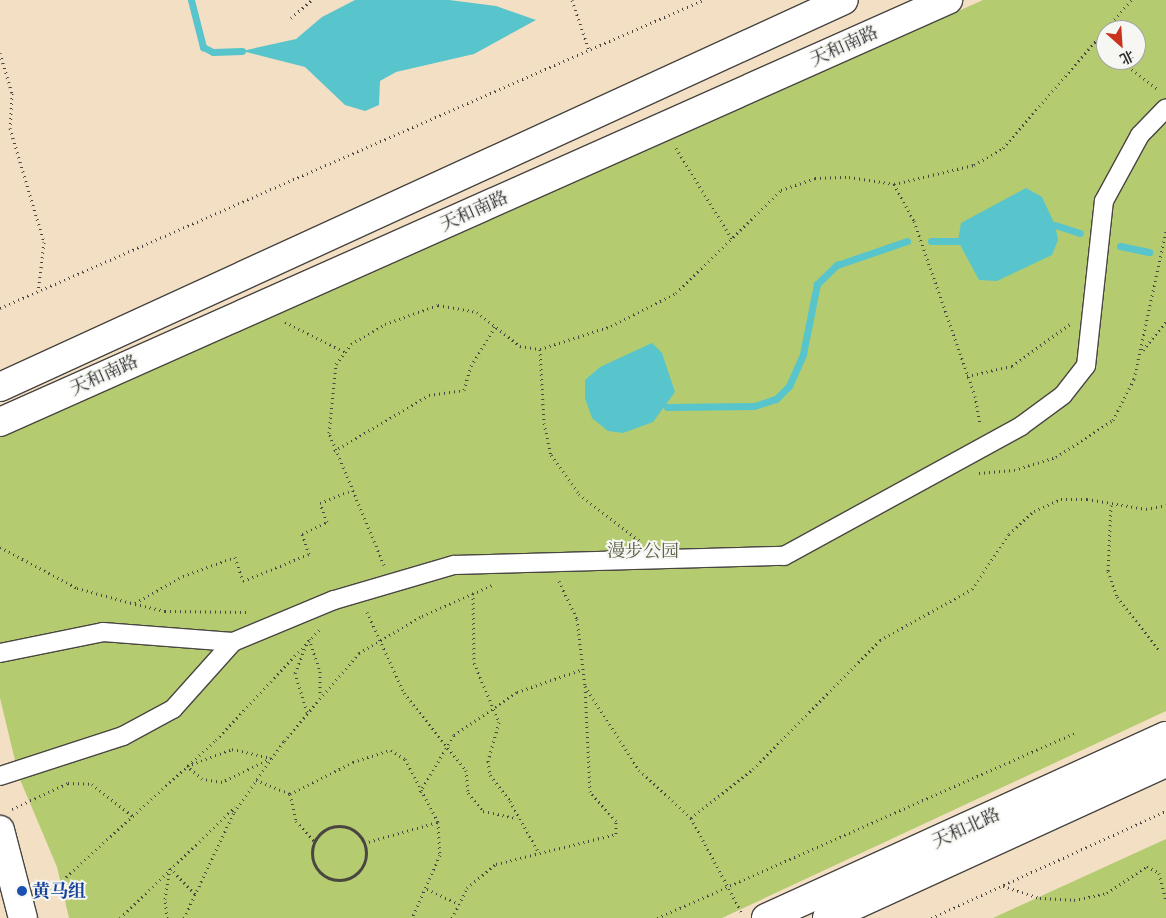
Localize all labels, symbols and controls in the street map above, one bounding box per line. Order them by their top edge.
north arrow [1096,20,1146,70]
street label: 天和南路 [807,21,881,71]
text: 北 [1116,46,1138,70]
street label: 天和南路 [437,186,511,236]
street label: 天和南路 [67,350,141,400]
park label: 漫步公园 [607,540,679,562]
street label: 天和北路 [929,803,1003,853]
place label: 黄马组 [32,880,86,902]
marker: 黄马组 [16,885,28,897]

